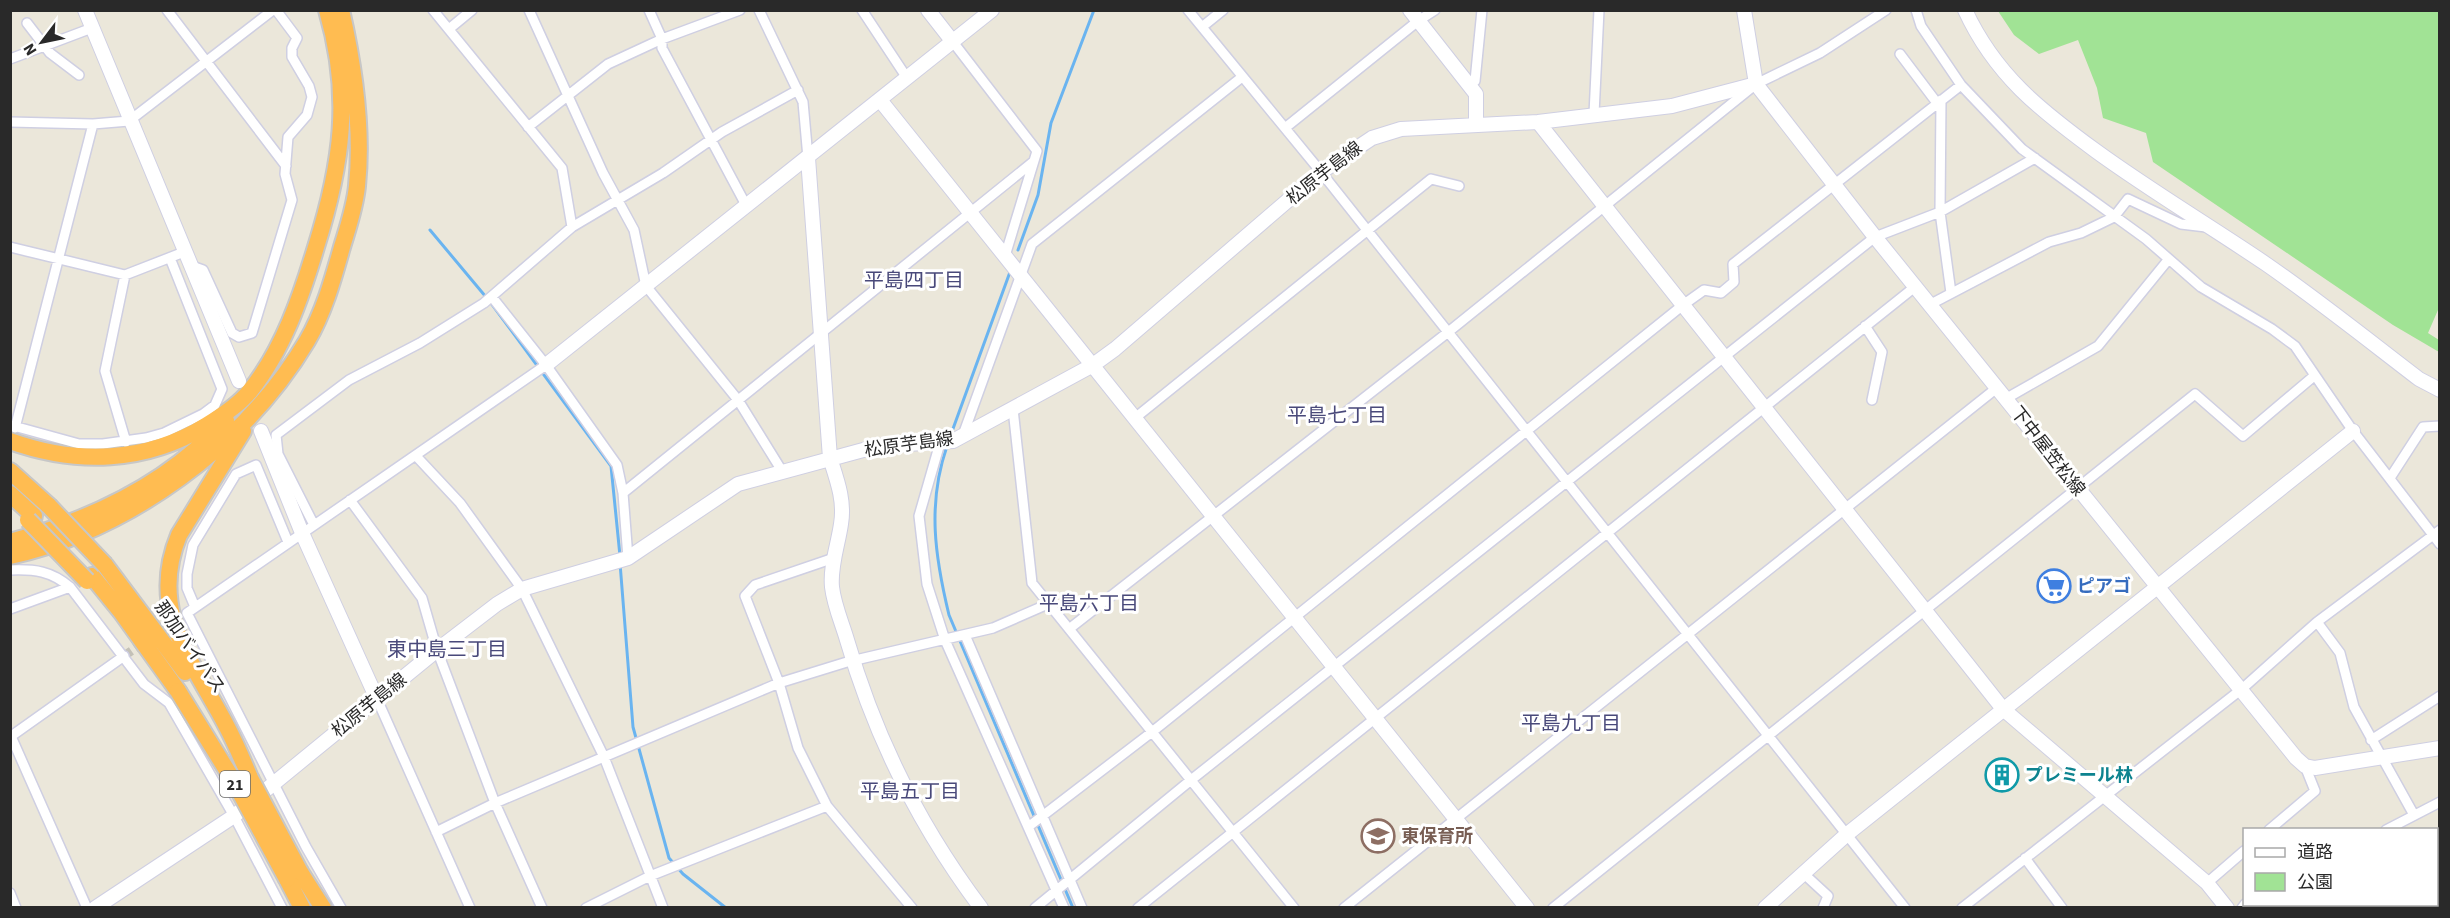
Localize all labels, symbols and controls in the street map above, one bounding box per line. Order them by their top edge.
north arrow [12,12,72,72]
text: N [18,39,42,60]
street label: 松原芋島線 [1281,136,1367,211]
district label: 平島四丁目 [864,267,964,295]
street label: 下中屋笠松線 [2005,401,2091,502]
district label: 平島七丁目 [1287,402,1387,430]
street label: 松原芋島線 [863,426,955,463]
supermarket icon: ピアゴ [2036,568,2072,604]
place label: ピアゴ [2077,574,2131,599]
district label: 平島六丁目 [1039,590,1139,618]
street label: 那加バイパス [148,596,231,699]
district label: 東中島三丁目 [387,636,507,664]
street label: 松原芋島線 [326,667,412,743]
district label: 平島九丁目 [1521,710,1621,738]
building icon: プレミール林 [1984,757,2020,793]
place label: プレミール林 [2025,763,2133,788]
road number: 21 [220,771,250,797]
district label: 平島五丁目 [860,778,960,806]
school or university icon: 東保育所 [1360,818,1396,854]
place label: 東保育所 [1401,824,1473,849]
legend [2243,828,2438,906]
text: 道路 [2297,840,2333,865]
text: 公園 [2297,870,2333,895]

